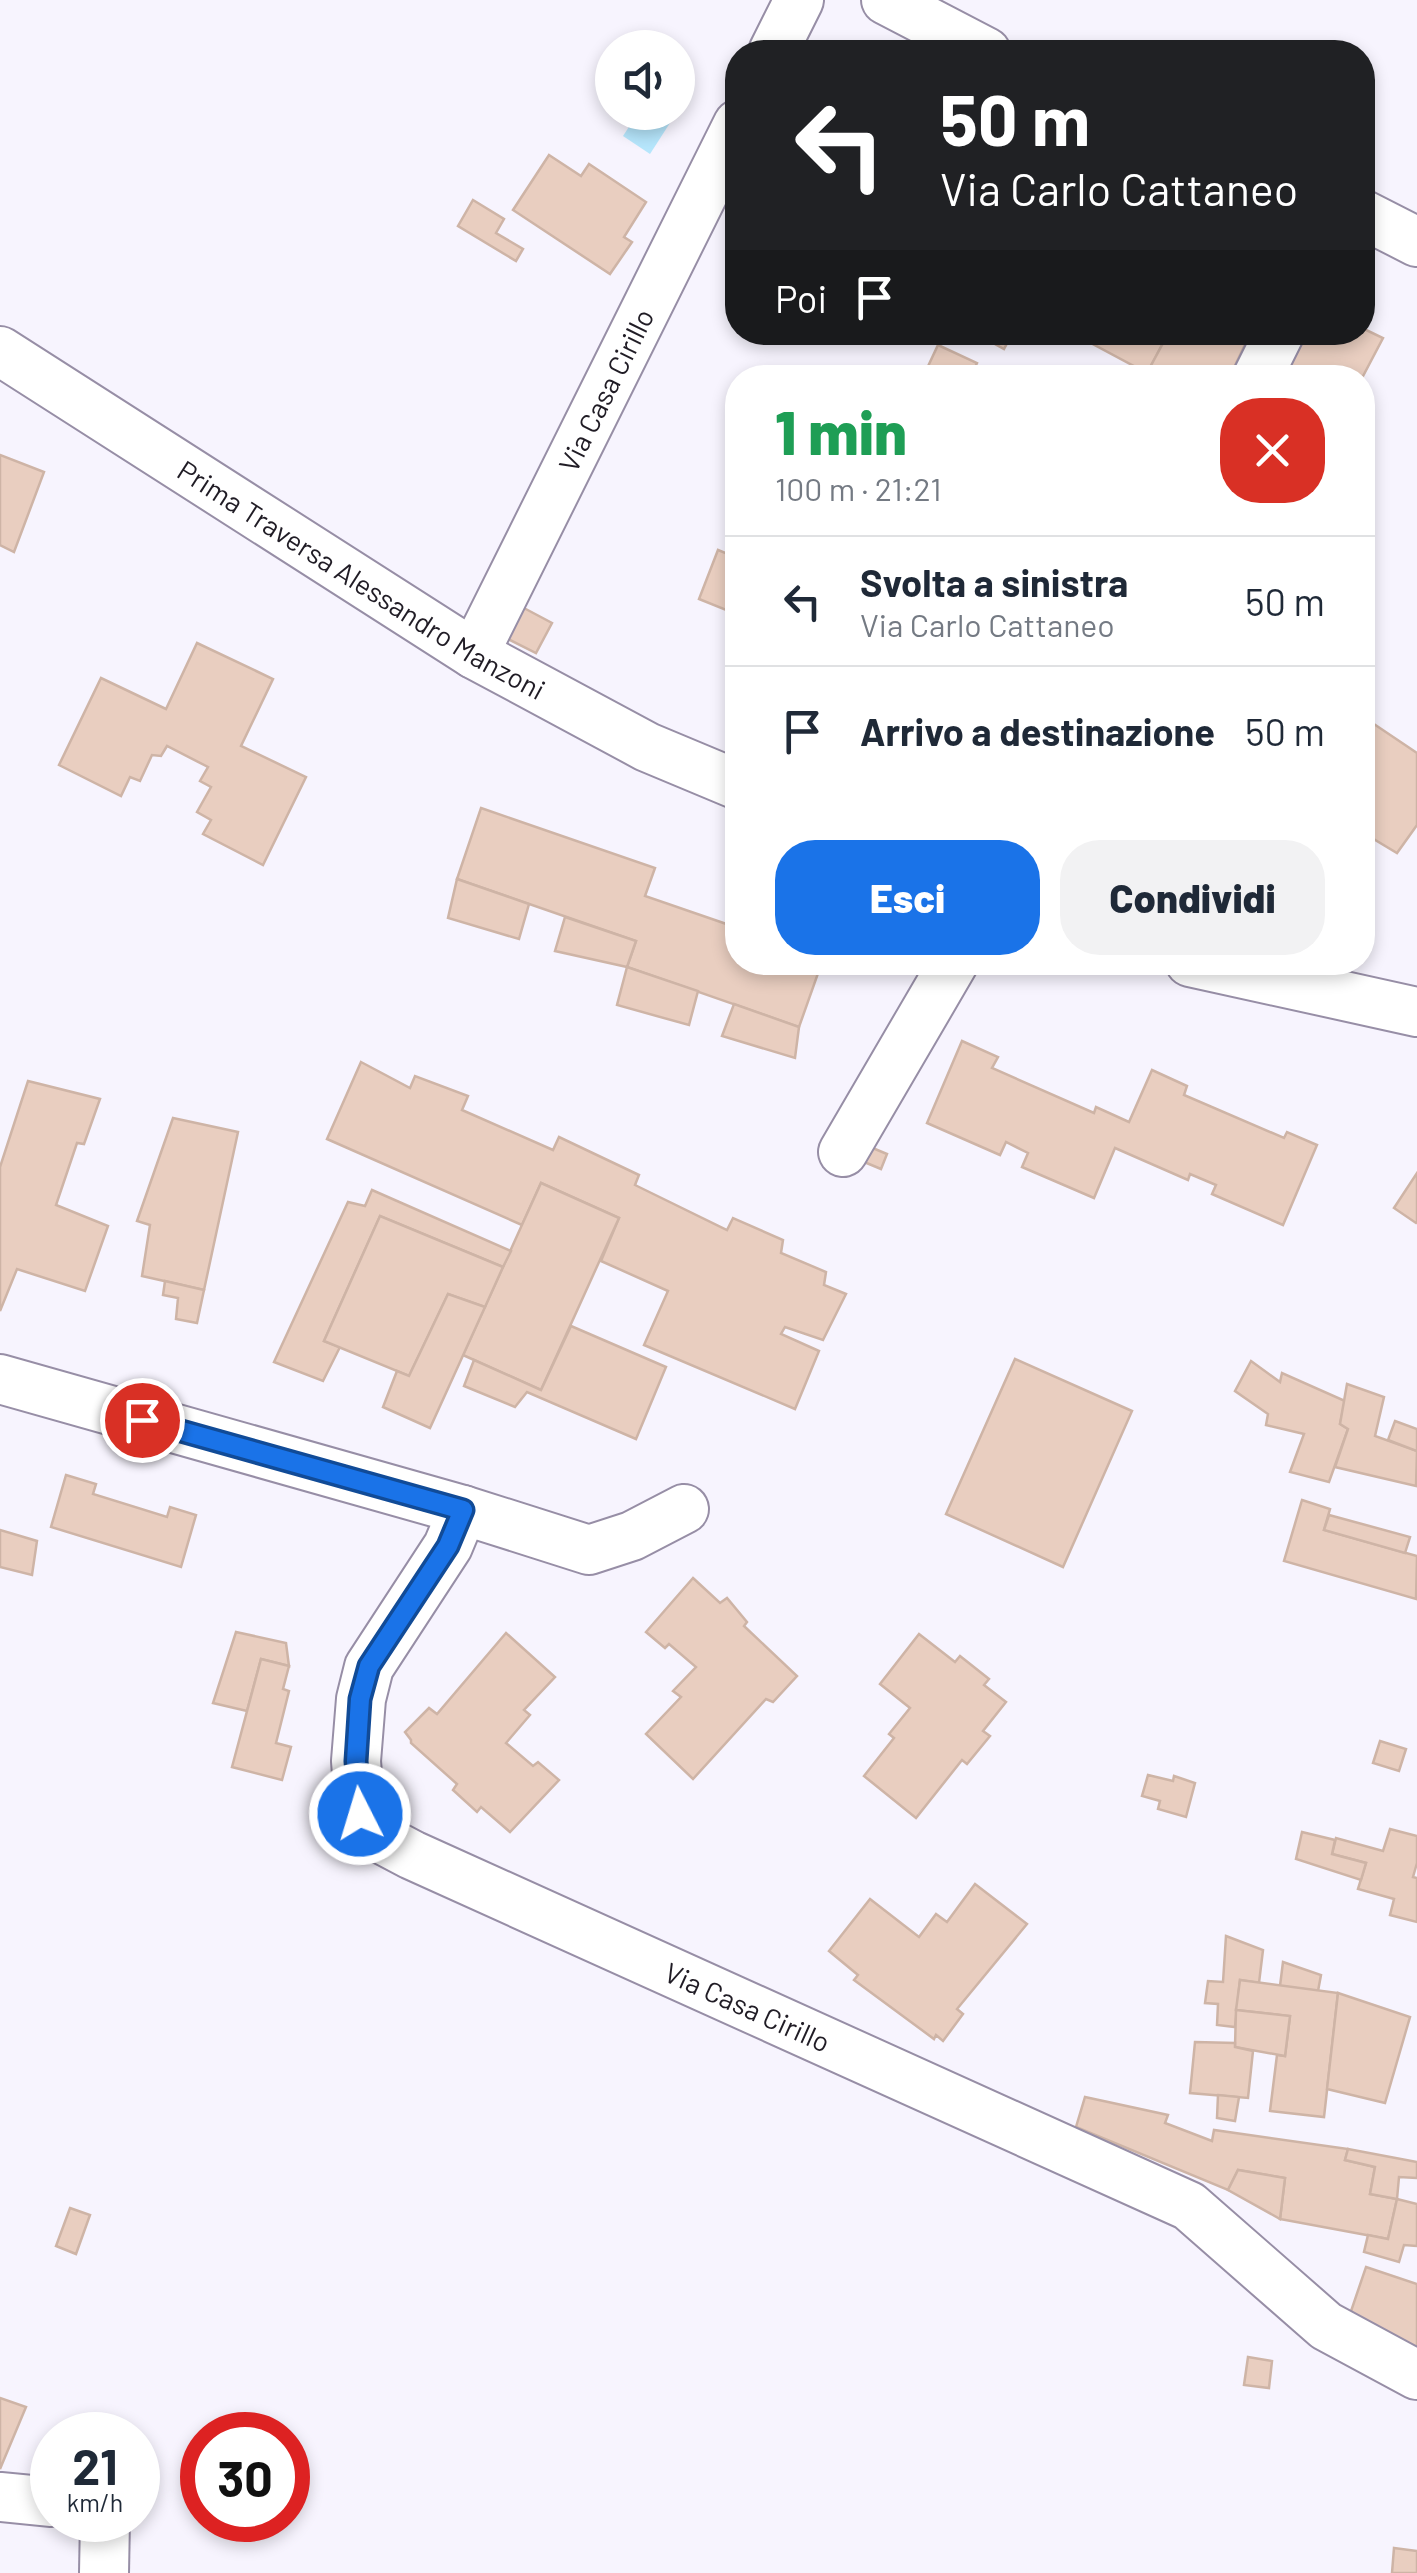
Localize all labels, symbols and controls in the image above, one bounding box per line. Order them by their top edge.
map controls [595,30,695,130]
button: sound [595,30,695,130]
text: 50 m [940,76,1090,160]
icon: left [775,80,905,210]
text: Via Carlo Cattaneo [940,161,1298,215]
icon: arrive [847,270,902,325]
text: Poi [775,275,827,321]
street label: Via Casa Cirillo [551,303,660,477]
text: 1 min [775,395,907,467]
button: close [1220,398,1325,503]
street label: Prima Traversa Alessandro Manzoni [172,452,551,706]
text: 100 m · 21:21 [775,469,941,507]
text: Svolta a sinistra [860,559,1128,605]
icon: left [775,574,830,629]
text: 50 m [1245,578,1325,624]
text: Via Carlo Cattaneo [860,605,1115,643]
icon: arrive [775,704,830,759]
text: Arrivo a destinazione [860,708,1215,754]
text: 50 m [1245,708,1325,754]
button: Esci [775,840,1040,955]
button: Condividi [1060,840,1325,955]
pin [100,1378,185,1463]
icon: arrive [115,1393,170,1448]
position arrow [308,1762,412,1866]
street label: Via Casa Cirillo [660,1955,836,2059]
speed limit sign: 30 [180,2412,310,2542]
text: 21 [72,2435,118,2495]
text: km/h [67,2487,123,2517]

